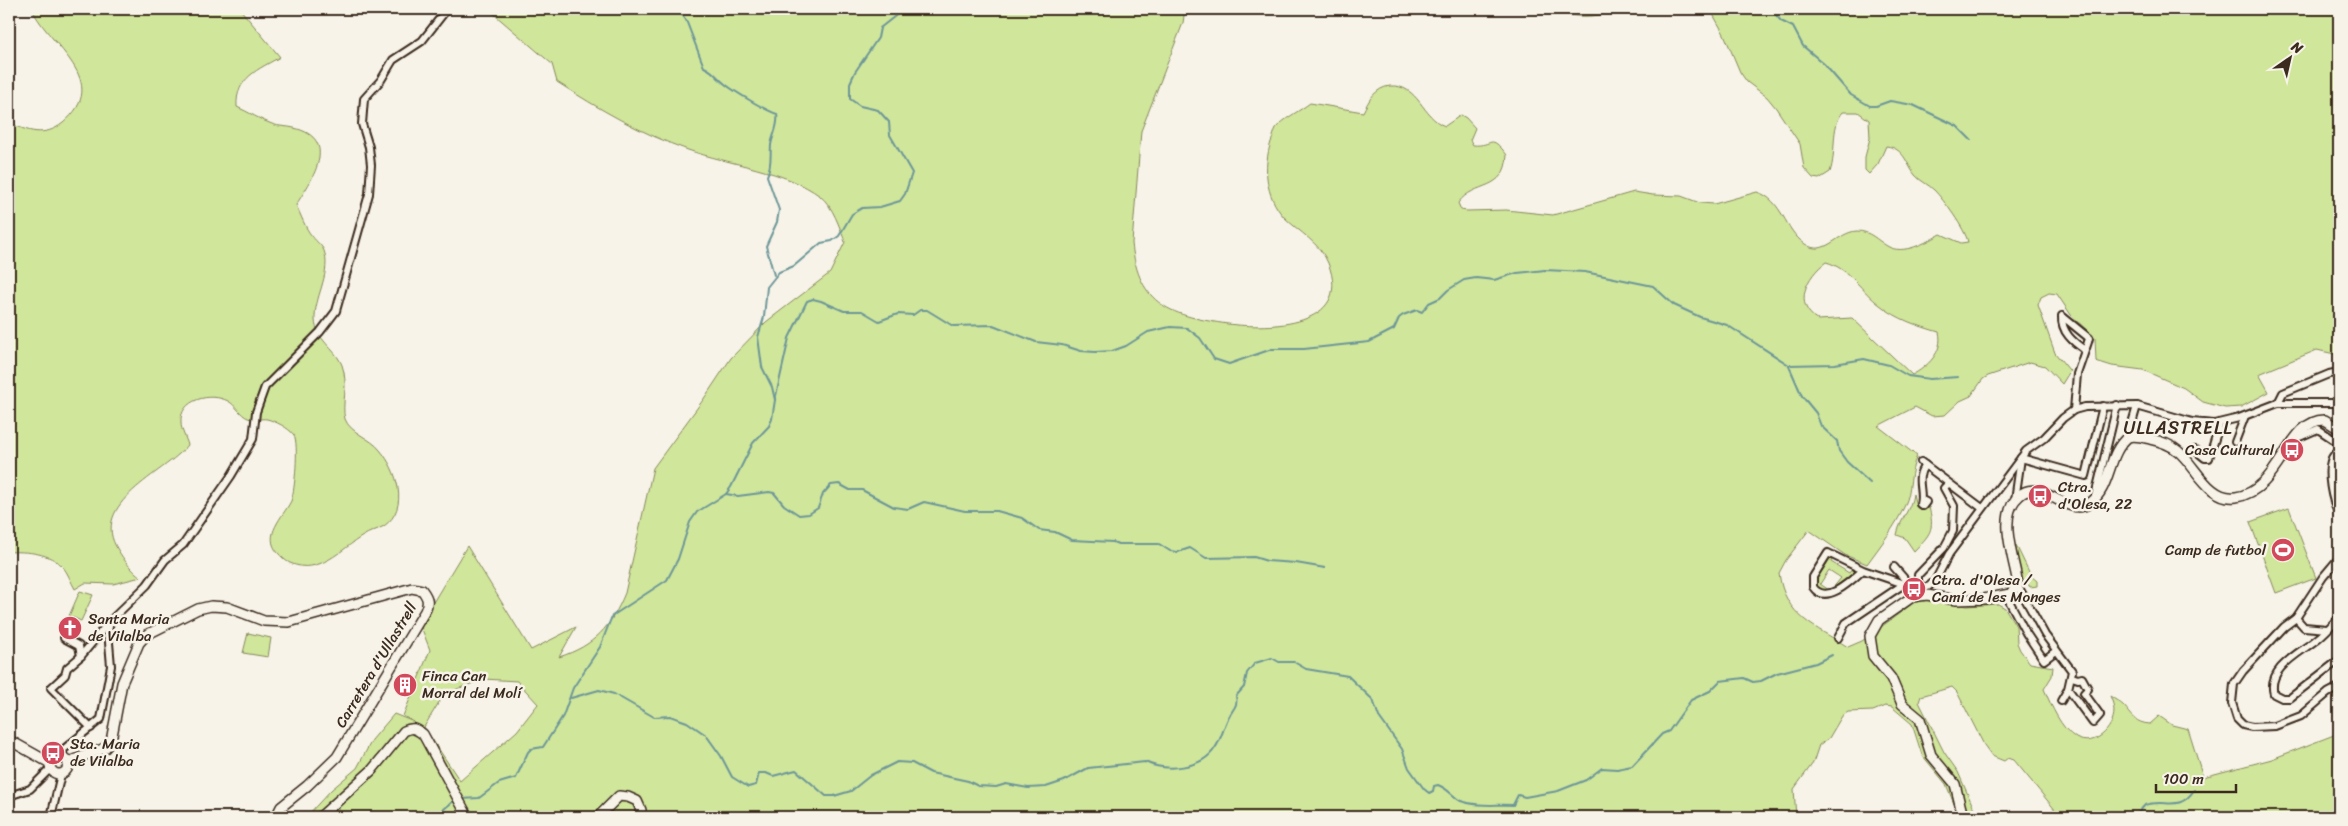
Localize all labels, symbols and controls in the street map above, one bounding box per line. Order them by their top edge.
north arrow [2266,32,2316,82]
text: N [2285,34,2308,61]
district label: ULLASTRELL [2123,412,2233,444]
place label: Casa Cultural [2185,437,2275,463]
bus stop icon: Casa Cultural [2279,437,2305,463]
place label: Ctra. d'Olesa, 22 [2058,474,2133,517]
bus stop icon: Ctra. d'Olesa, 22 [2027,483,2053,509]
place label: Camp de futbol [2165,537,2267,563]
sports icon: Camp de futbol [2270,537,2296,563]
place label: Ctra. d'Olesa / Camí de les Monges [1932,567,2061,610]
bus stop icon: Ctra. d'Olesa / Camí de les Monges [1901,576,1927,602]
street label: Carretera d'Ullastrell [328,597,424,733]
place label: Santa Maria de Vilalba [88,606,170,649]
church icon: Santa Maria de Vilalba [57,615,83,641]
place label: Finca Can Morral del Molí [422,663,523,706]
building icon: Finca Can Morral del Molí [392,672,418,698]
place label: Sta. Maria de Vilalba [70,731,141,774]
bus stop icon: Sta. Maria de Vilalba [40,740,66,766]
scale bar [2156,761,2236,793]
text: 100 m [2163,766,2204,792]

